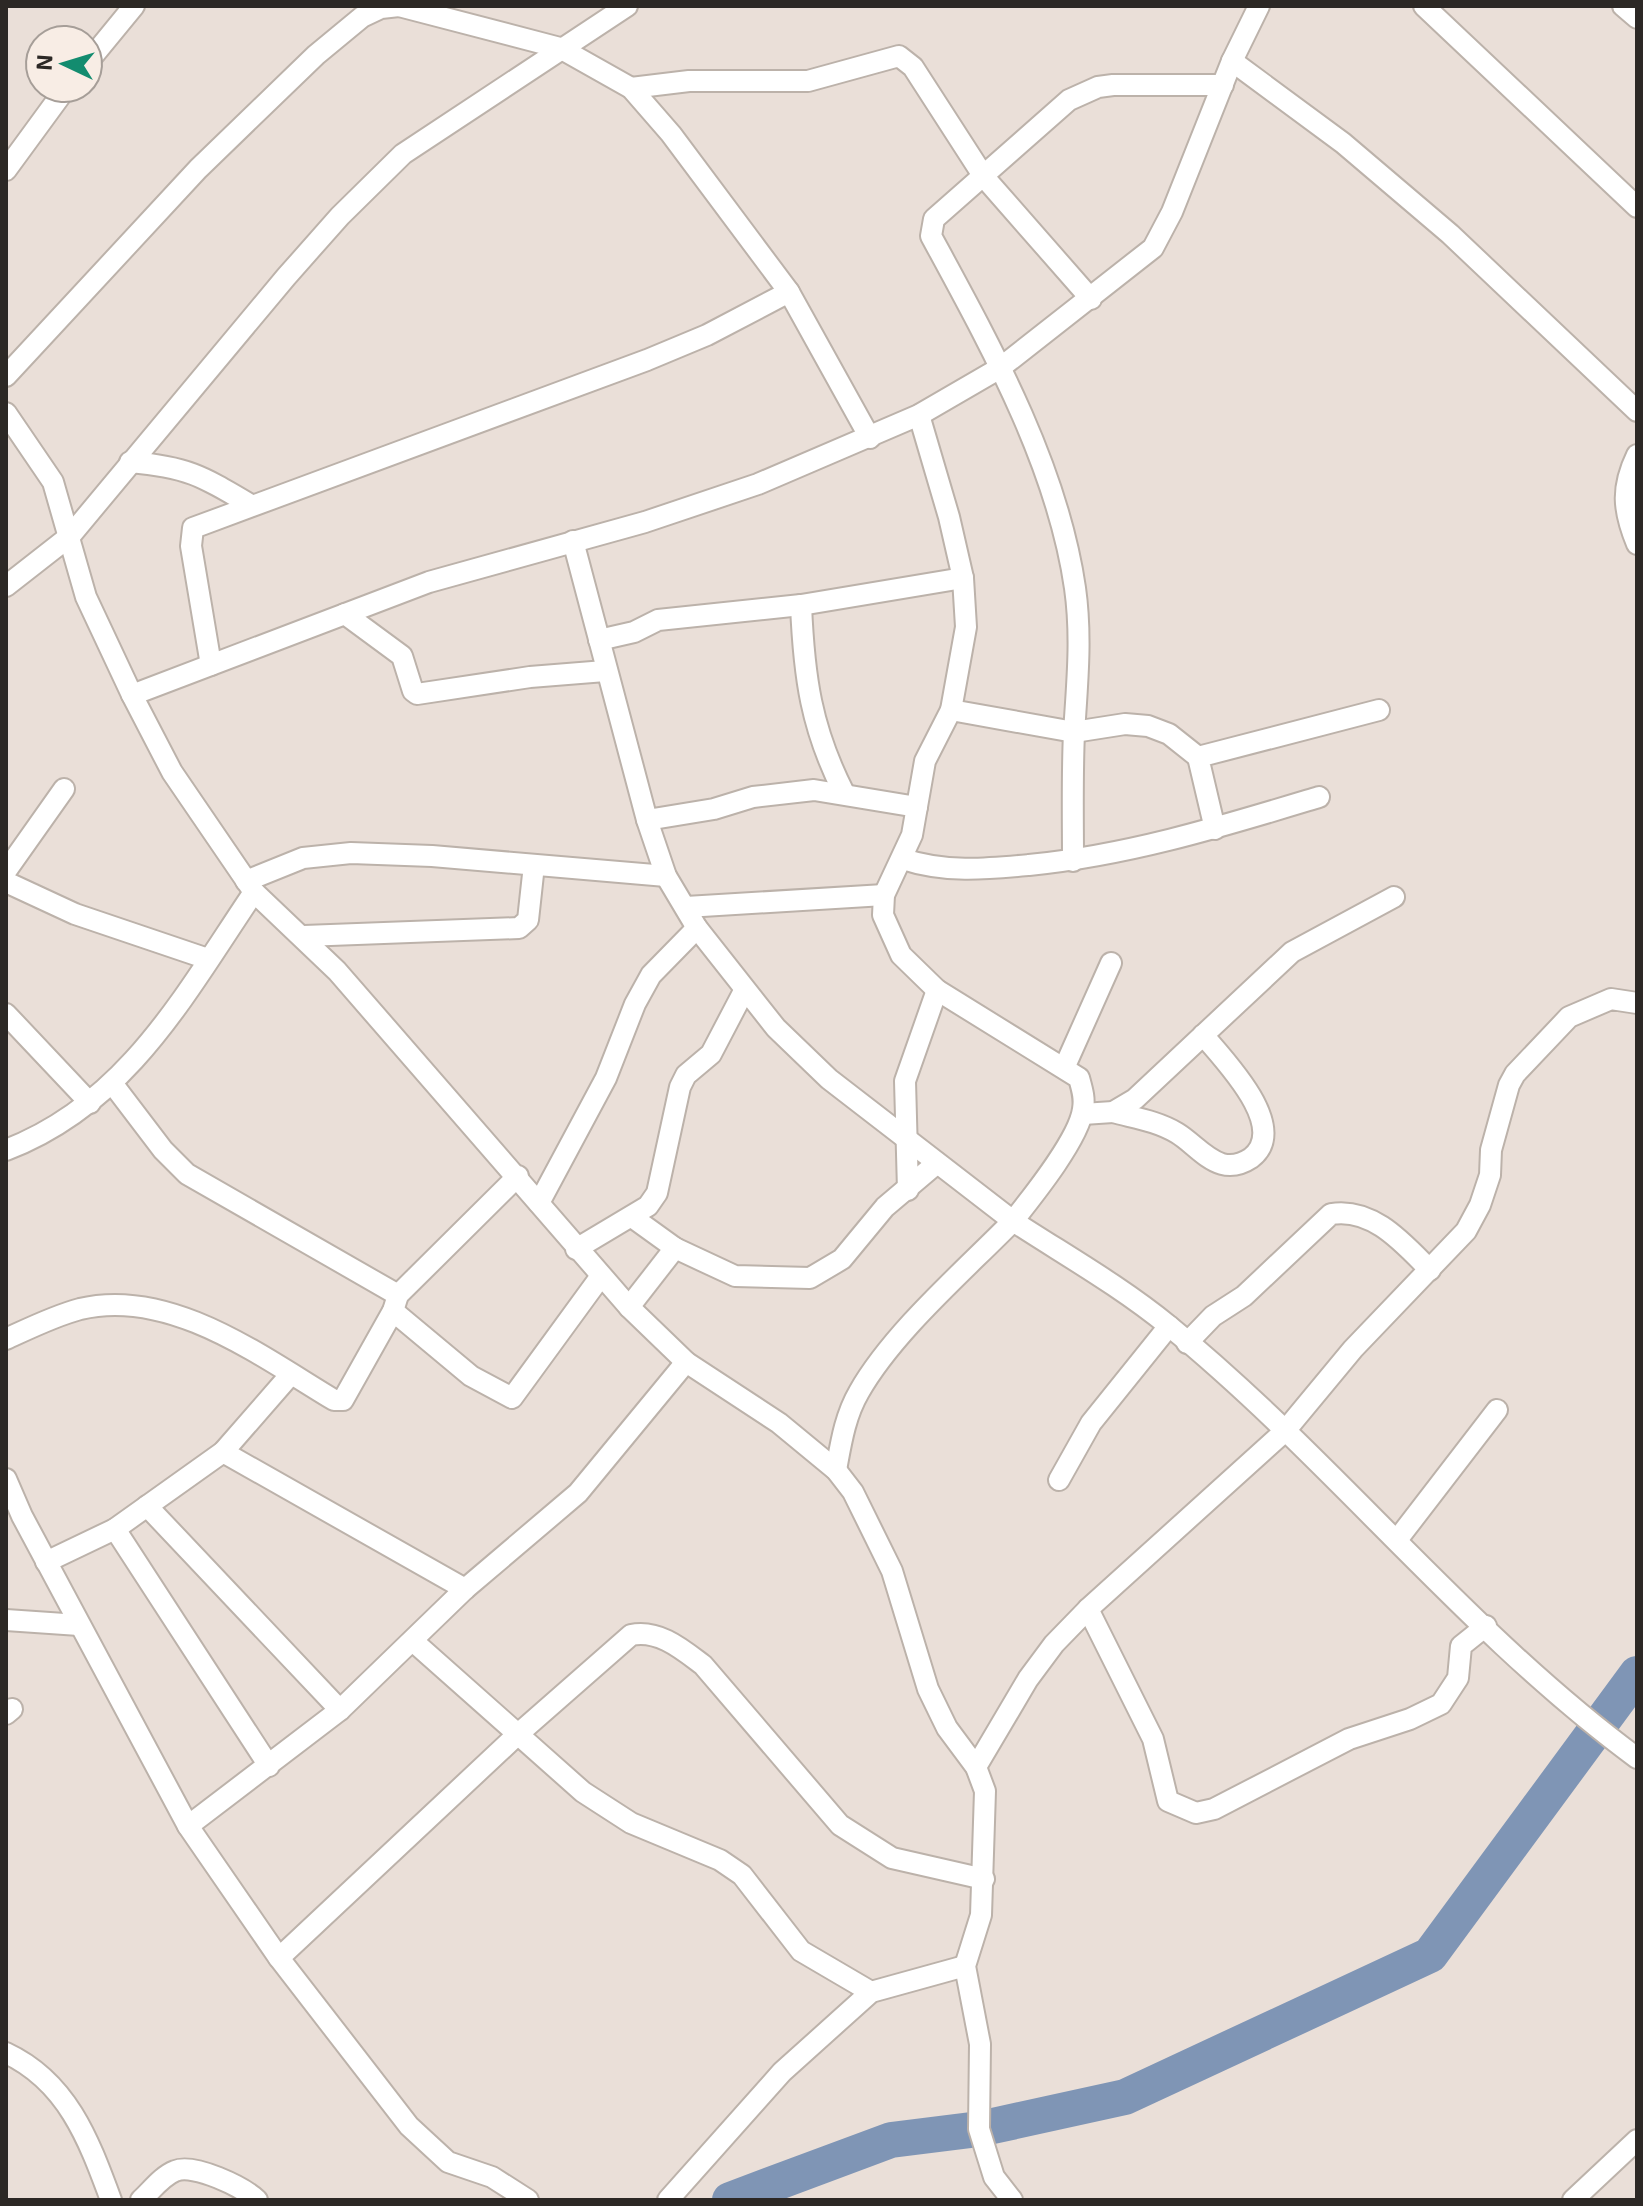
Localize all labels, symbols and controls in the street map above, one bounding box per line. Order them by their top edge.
north arrow [24,24,104,104]
text: N [30,54,57,71]

